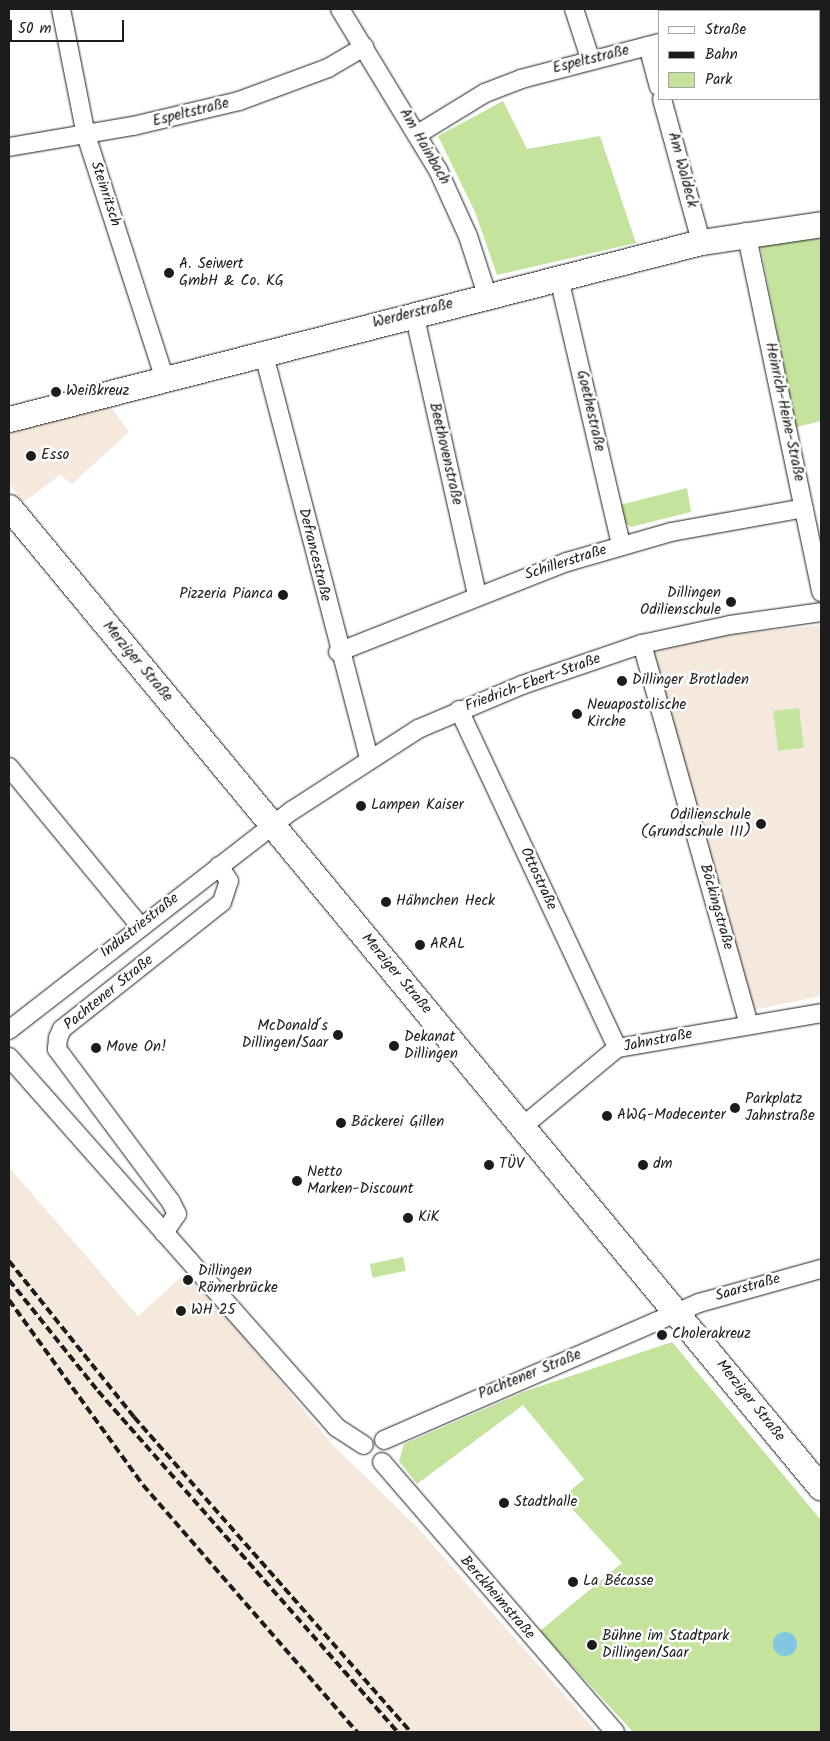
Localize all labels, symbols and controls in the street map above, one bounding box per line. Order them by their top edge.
scale bar [12,10,126,42]
legend [658,10,820,100]
text: 50 m [18,17,52,41]
text: Straße [705,18,746,42]
street label: Espeltstraße [551,42,631,78]
text: Bahn [705,43,738,67]
text: Park [705,68,732,92]
street label: Espeltstraße [151,95,231,131]
street label: Am Hainbach [395,106,453,188]
street label: Am Waldeck [663,130,701,210]
street label: Steinritsch [86,159,124,229]
place label: A. Seiwert GmbH & Co. KG [179,255,284,290]
marker: A. Seiwert GmbH & Co. KG [163,267,175,279]
street label: Werderstraße [371,295,455,333]
street label: Heinrich-Heine-Straße [760,341,808,483]
street label: Goethestraße [572,369,608,453]
place label: Weißkreuz [66,383,129,401]
marker: Weißkreuz [50,386,62,398]
street label: Beethovenstraße [424,401,466,507]
place label: Esso [41,447,69,465]
marker: Esso [25,450,37,462]
street label: Defrancestraße [294,507,334,603]
street label: Schillerstraße [523,541,609,585]
place label: Dillingen Odilienschule [640,584,721,619]
place label: Pizzeria Pianca [179,586,273,604]
marker: Pizzeria Pianca [277,589,289,601]
marker: Dillingen Odilienschule [725,596,737,608]
street label: Merziger Straße [98,618,176,706]
street label: Friedrich-Ebert-Straße [463,650,603,716]
place label: Dillinger Brotladen [632,672,749,690]
marker: Dillinger Brotladen [616,675,628,687]
place label: Neuapostolische Kirche [587,696,686,731]
marker: Neuapostolische Kirche [571,708,583,720]
place label: Lampen Kaiser [371,797,464,815]
marker: Lampen Kaiser [355,800,367,812]
place label: Odilienschule (Grundschule III) [641,806,751,841]
marker: Odilienschule (Grundschule III) [755,818,767,830]
street label: Ottostraße [516,845,560,913]
street label: Böckingstraße [695,862,737,952]
street label: Industriestraße [97,890,183,962]
place label: Hähnchen Heck [396,893,495,911]
marker: Hähnchen Heck [380,896,392,908]
street label: Merziger Straße [357,930,435,1018]
place label: ARAL [430,936,465,954]
marker: ARAL [414,939,426,951]
street label: Pachtener Straße [61,952,157,1034]
place label: McDonald´s Dillingen/Saar [242,1017,328,1052]
street label: Jahnstraße [622,1026,694,1056]
place label: Dekanat Dillingen [404,1028,458,1063]
marker: McDonald´s Dillingen/Saar [332,1029,344,1041]
place label: Move On! [106,1039,166,1057]
marker: Dekanat Dillingen [388,1040,400,1052]
marker: Move On! [90,1042,102,1054]
place label: Parkplatz Jahnstraße [745,1090,815,1125]
marker: Parkplatz Jahnstraße [729,1102,741,1114]
place label: AWG-Modecenter [617,1107,726,1125]
marker: AWG-Modecenter [601,1110,613,1122]
place label: Bäckerei Gillen [351,1114,444,1132]
marker: Bäckerei Gillen [335,1117,347,1129]
place label: TÜV [499,1156,524,1174]
place label: dm [653,1156,672,1174]
marker: TÜV [483,1159,495,1171]
marker: dm [637,1159,649,1171]
place label: Netto Marken-Discount [307,1163,414,1198]
marker: Netto Marken-Discount [291,1175,303,1187]
place label: KiK [418,1209,439,1227]
marker: KiK [402,1212,414,1224]
place label: Dillingen Römerbrücke [198,1262,278,1297]
street label: Saarstraße [713,1270,783,1306]
marker: Dillingen Römerbrücke [182,1274,194,1286]
place label: WH 25 [191,1302,236,1320]
marker: WH 25 [175,1305,187,1317]
place label: Cholerakreuz [672,1326,751,1344]
marker: Cholerakreuz [656,1329,668,1341]
street label: Pachtener Straße [476,1346,584,1404]
street label: Merziger Straße [712,1357,788,1445]
place label: Stadthalle [514,1494,577,1512]
marker: Stadthalle [498,1497,510,1509]
street label: Berckheimstraße [456,1552,538,1644]
place label: La Bécasse [583,1573,654,1591]
marker: La Bécasse [567,1576,579,1588]
place label: Bühne im Stadtpark Dillingen/Saar [602,1627,729,1662]
marker: Bühne im Stadtpark Dillingen/Saar [586,1639,598,1651]

